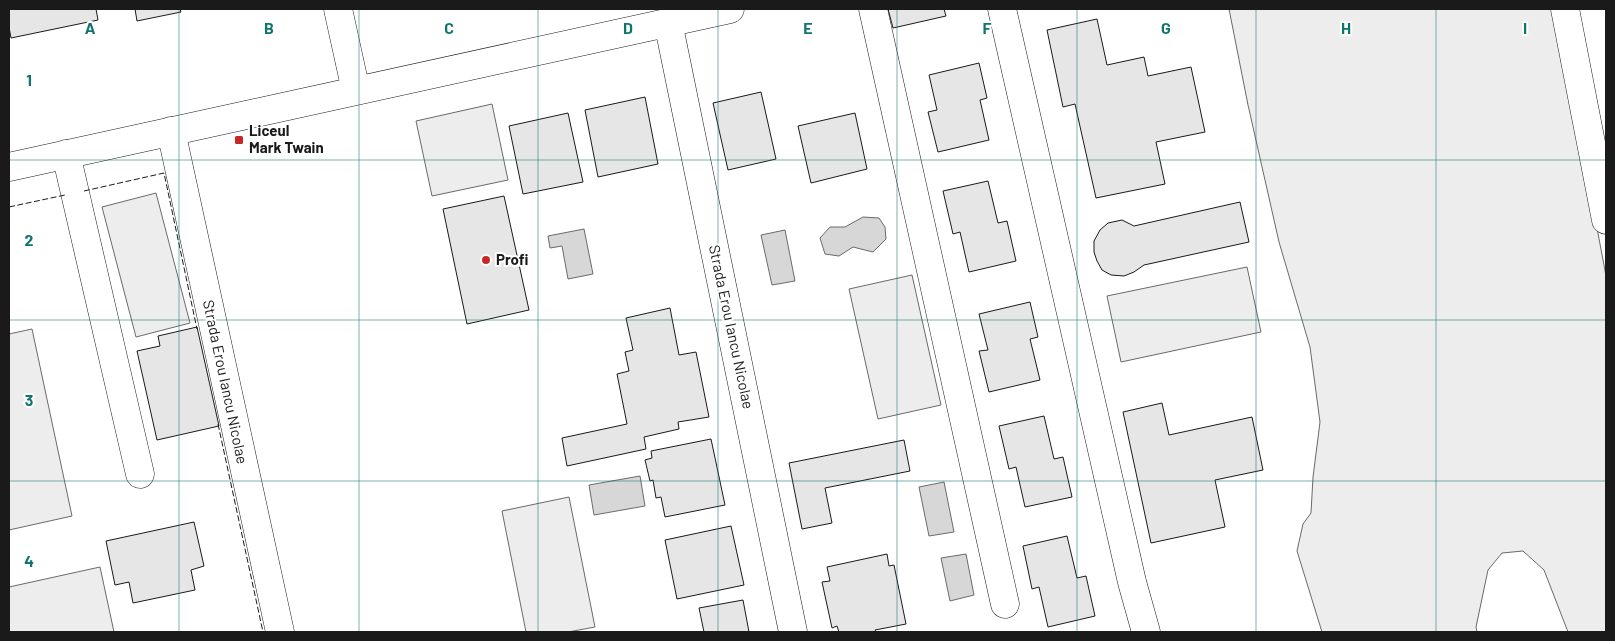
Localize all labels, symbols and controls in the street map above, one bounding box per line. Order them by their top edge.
text: A [85,18,96,37]
text: B [264,18,274,37]
text: C [444,18,454,37]
text: D [623,18,633,37]
text: E [803,18,813,37]
text: F [983,18,992,37]
text: G [1161,18,1171,37]
text: H [1341,18,1351,37]
text: I [1523,18,1527,37]
text: 1 [26,70,32,89]
place label: Liceul Mark Twain [249,121,324,156]
marker: Liceul Mark Twain [233,134,245,146]
text: 2 [25,230,34,249]
street label: Strada Erou Iancu Nicolae [706,243,758,410]
place label: Profi [496,250,528,268]
marker: Profi [480,254,492,266]
street label: Strada Erou Iancu Nicolae [200,298,252,465]
text: 3 [25,390,33,409]
text: 4 [24,551,34,570]

